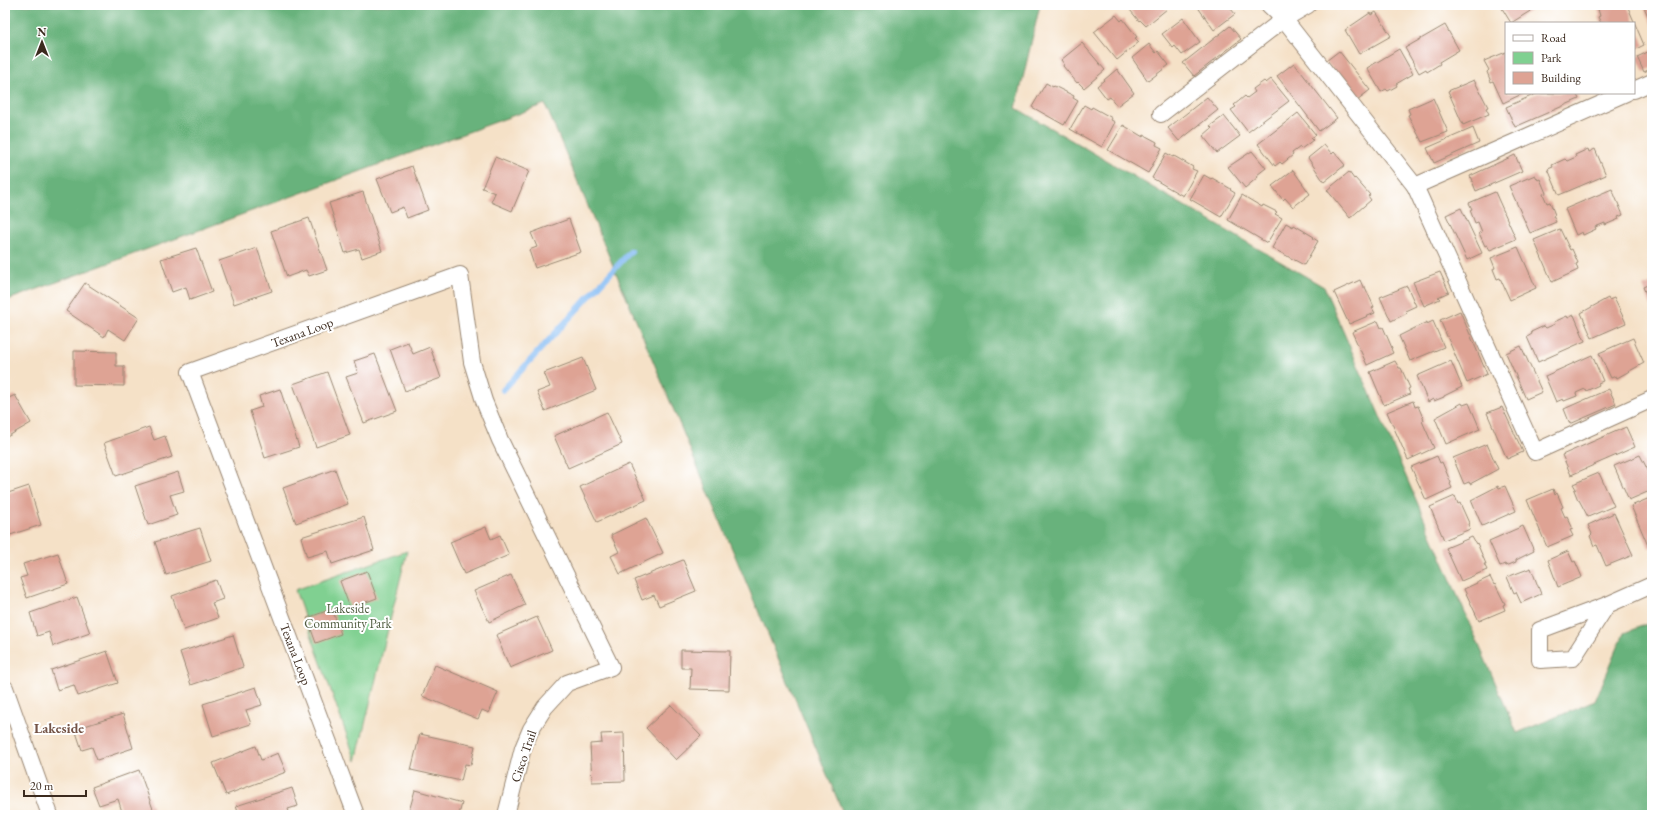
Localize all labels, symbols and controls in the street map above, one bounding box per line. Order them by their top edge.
north arrow [22,22,62,62]
legend [1505,22,1635,94]
text: N [38,25,47,39]
text: Road [1541,30,1567,46]
text: Park [1541,50,1562,66]
text: Building [1541,70,1582,86]
street label: Texana Loop [269,313,336,352]
park label: Lakeside Community Park [304,600,393,632]
street label: Texana Loop [276,621,315,688]
district label: Lakeside [34,719,84,737]
street label: Cisco Trail [507,728,540,784]
scale bar [24,772,86,798]
text: 20 m [30,778,54,794]

